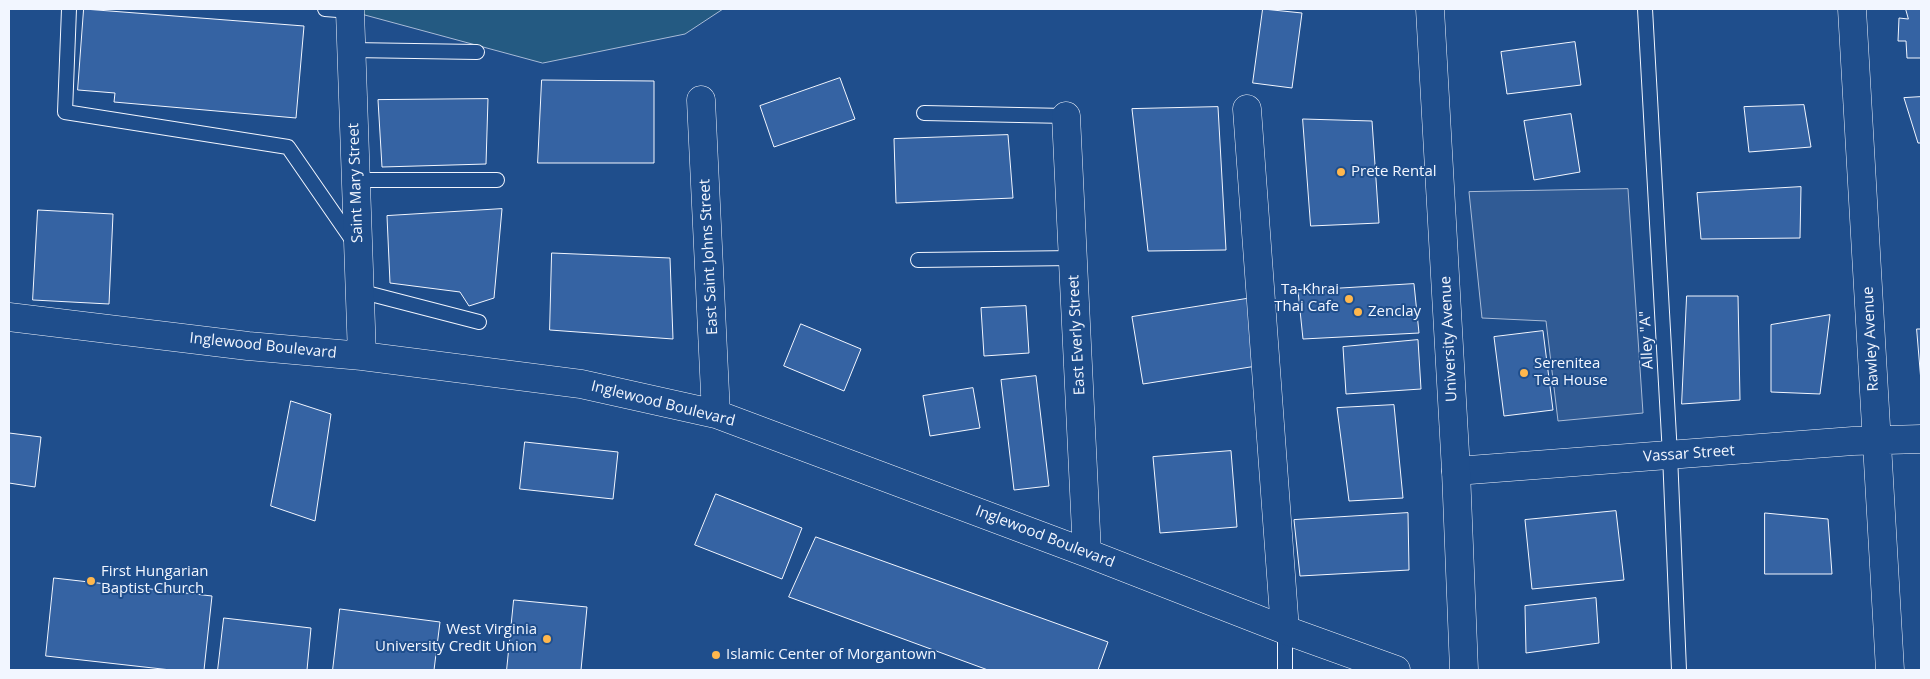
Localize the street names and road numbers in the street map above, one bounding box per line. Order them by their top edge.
street label: Saint Mary Street [345,123,367,243]
street label: East Saint Johns Street [696,179,722,335]
street label: East Everly Street [1065,274,1089,396]
street label: University Avenue [1437,276,1461,402]
street label: Rawley Avenue [1859,286,1883,392]
street label: Alley "A" [1636,310,1658,370]
street label: Inglewood Boulevard [189,329,337,363]
street label: Inglewood Boulevard [589,377,737,431]
street label: Vassar Street [1643,442,1735,466]
street label: Inglewood Boulevard [973,502,1117,572]

